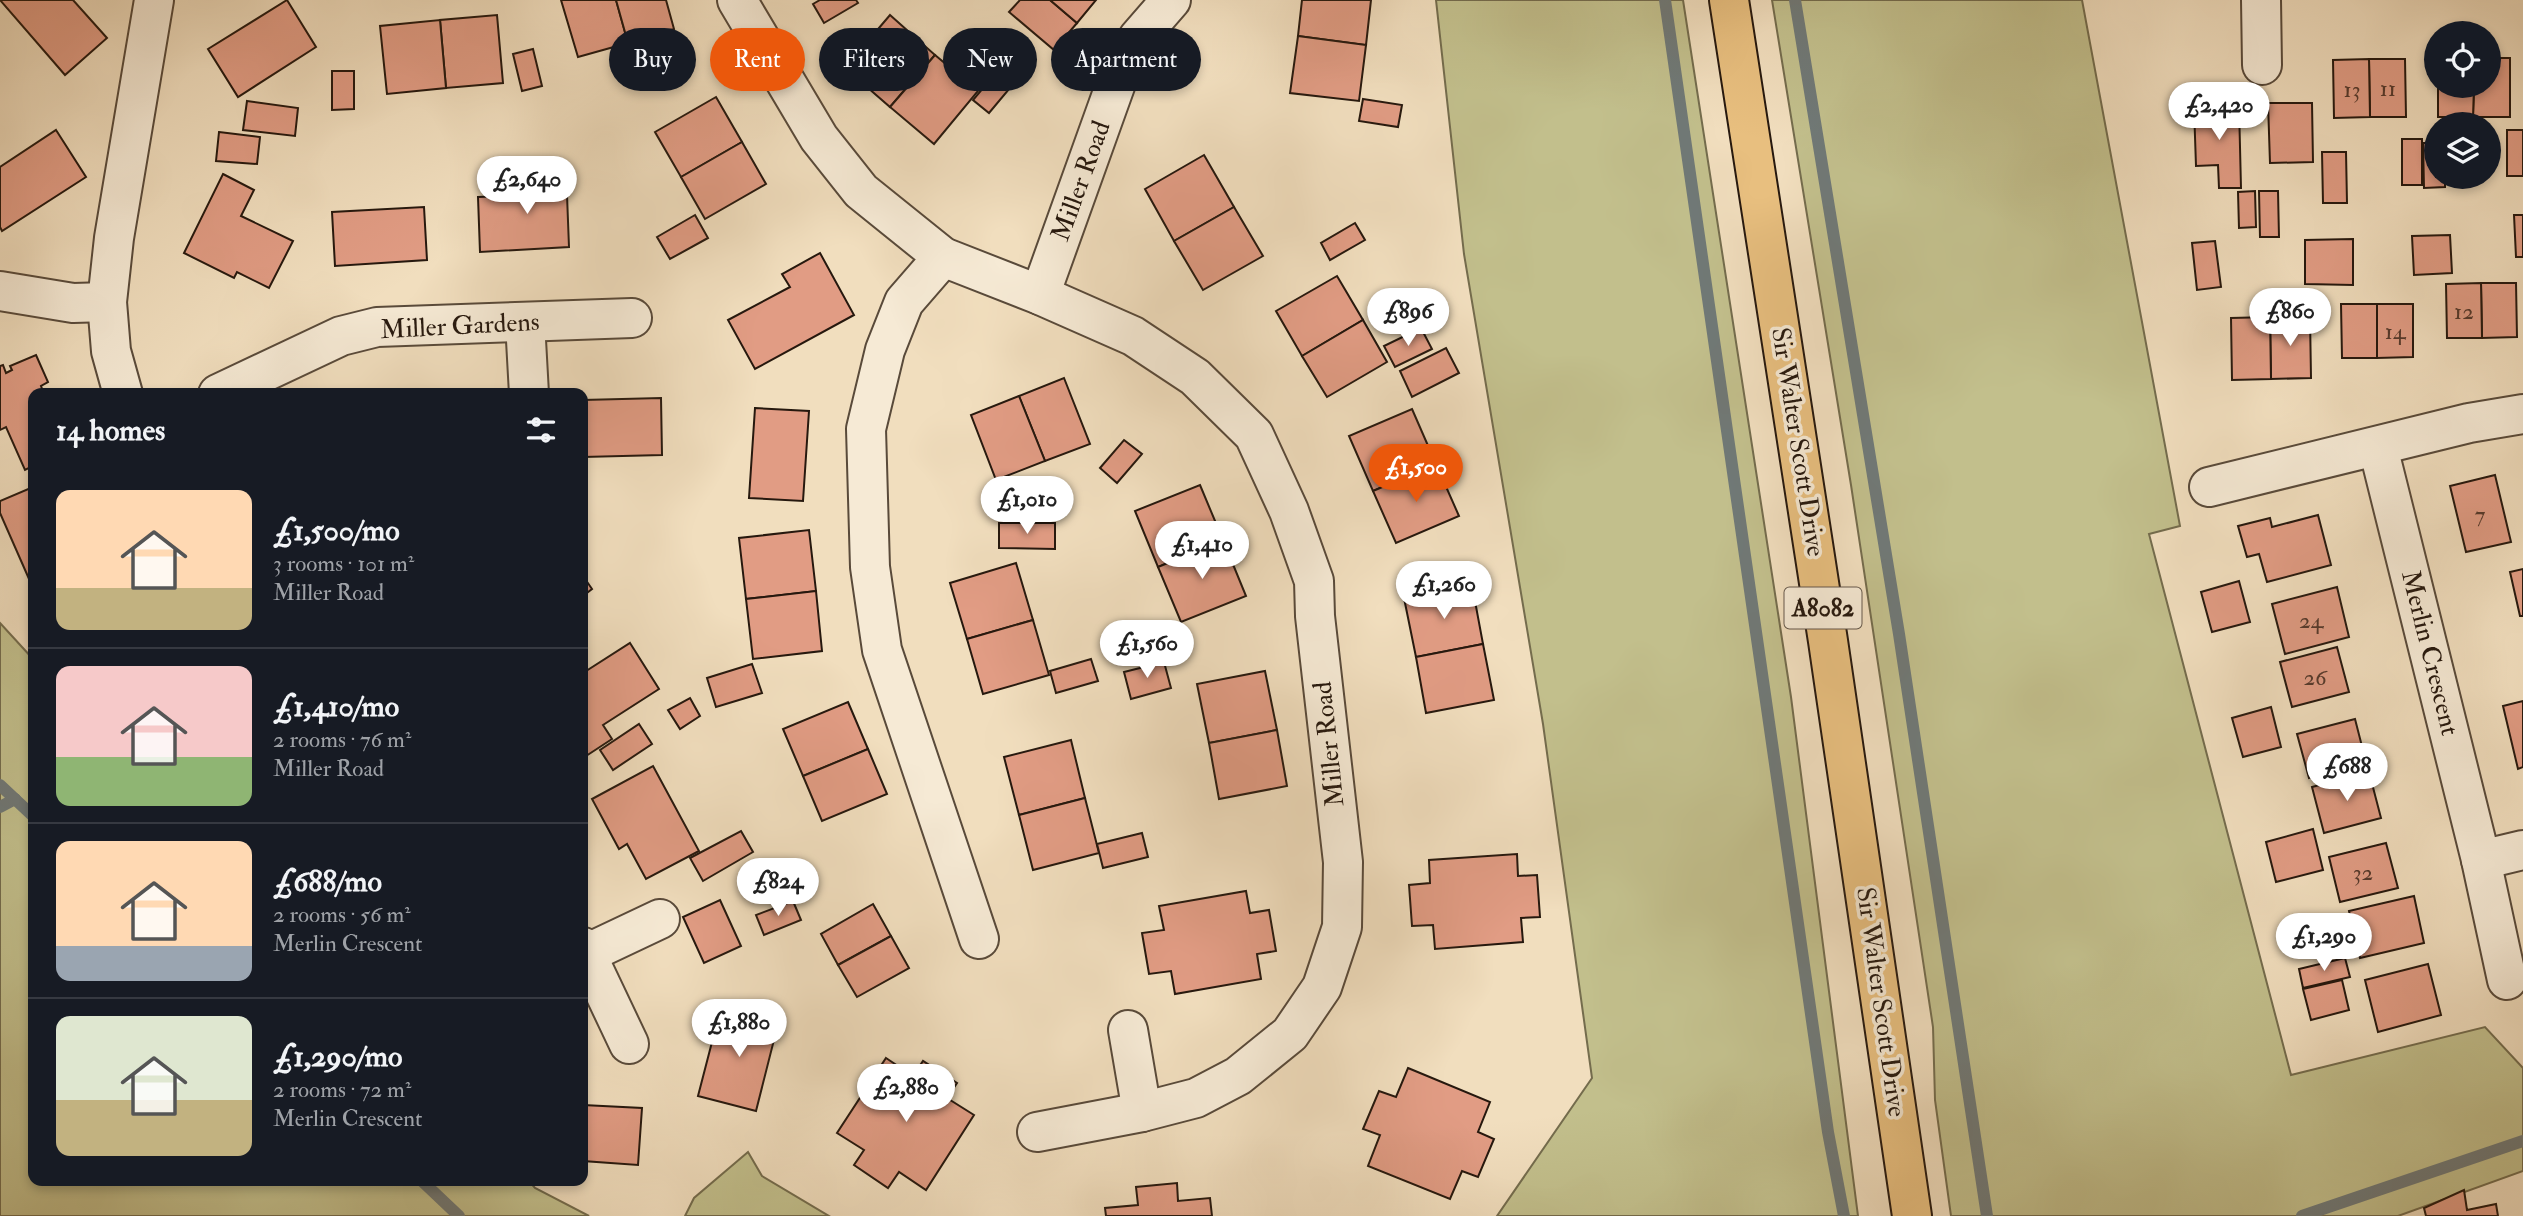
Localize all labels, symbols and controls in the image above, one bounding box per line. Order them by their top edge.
map controls [2424,21,2501,189]
button: locate [2424,21,2501,98]
chip: Buy [609,28,696,91]
chip: Rent [710,28,805,91]
chip: Filters [819,28,929,91]
chip: New [943,28,1037,91]
chip: Apartment [1051,28,1201,91]
house number: 11 [2380,74,2396,103]
house number: 13 [2343,75,2361,104]
pin: £2,420 [2162,82,2276,142]
text: £2,420 [2185,90,2253,119]
button: layers [2424,112,2501,189]
street label: Miller Road [1044,116,1118,246]
pin: £2,640 [470,156,584,216]
text: £2,640 [493,164,561,193]
pin: £896 [1367,288,1449,348]
pin: £860 [2249,288,2331,348]
text: £896 [1383,296,1433,325]
text: £860 [2265,296,2315,325]
house number: 12 [2454,297,2474,326]
street label: Miller Gardens [380,306,540,346]
house number: 14 [2385,317,2407,346]
street label: Sir Walter Scott Drive [1764,325,1832,559]
icon: filters [522,411,560,449]
text: 14 homes [56,412,165,449]
pin: £1,500 [1359,444,1473,504]
text: £1,500 [1385,452,1447,481]
pin: £1,010 [970,476,1084,536]
text: £1,010 [997,484,1057,513]
house number: 7 [2475,500,2486,529]
text: £1,500/mo [273,512,400,549]
icon: home [112,518,196,602]
pin: £1,410 [1145,522,1259,581]
text: £1,410 [1171,529,1233,558]
text: 3 rooms · 101 m² [273,549,414,578]
pin: £1,260 [1387,562,1501,621]
street label: Merlin Crescent [2394,567,2466,739]
text: £1,260 [1412,569,1476,598]
text: Miller Road [273,578,384,607]
road number: A8082 [1784,588,1862,628]
house number: 24 [2299,606,2325,635]
pin: £1,560 [1090,620,1204,680]
text: £1,560 [1116,628,1178,657]
house number: 26 [2303,663,2328,692]
street label: Miller Road [1306,680,1351,808]
text: £1,410/mo [273,688,399,725]
icon: home [112,694,196,778]
text: 2 rooms · 76 m² [273,725,411,754]
pin: £688 [2306,744,2388,803]
text: £688 [2323,751,2371,780]
text: Miller Road [273,754,384,783]
pin: £824 [737,858,819,918]
house number: 32 [2353,858,2373,887]
text: £688/mo [273,863,382,900]
text: £824 [753,866,803,895]
icon: home [112,869,196,953]
street label: Sir Walter Scott Drive [1849,885,1913,1119]
text: 2 rooms · 56 m² [273,900,411,929]
pin: £1,290 [2267,914,2381,973]
text: £1,290 [2292,921,2356,950]
text: Merlin Crescent [273,929,422,958]
pin: £1,880 [682,1000,796,1059]
text: £1,880 [708,1007,770,1036]
text: £1,290/mo [273,1038,402,1075]
icon: home [112,1044,196,1128]
pin: £2,880 [849,1064,963,1124]
text: £2,880 [873,1072,939,1101]
text: 2 rooms · 72 m² [273,1075,411,1104]
text: Merlin Crescent [273,1104,422,1133]

